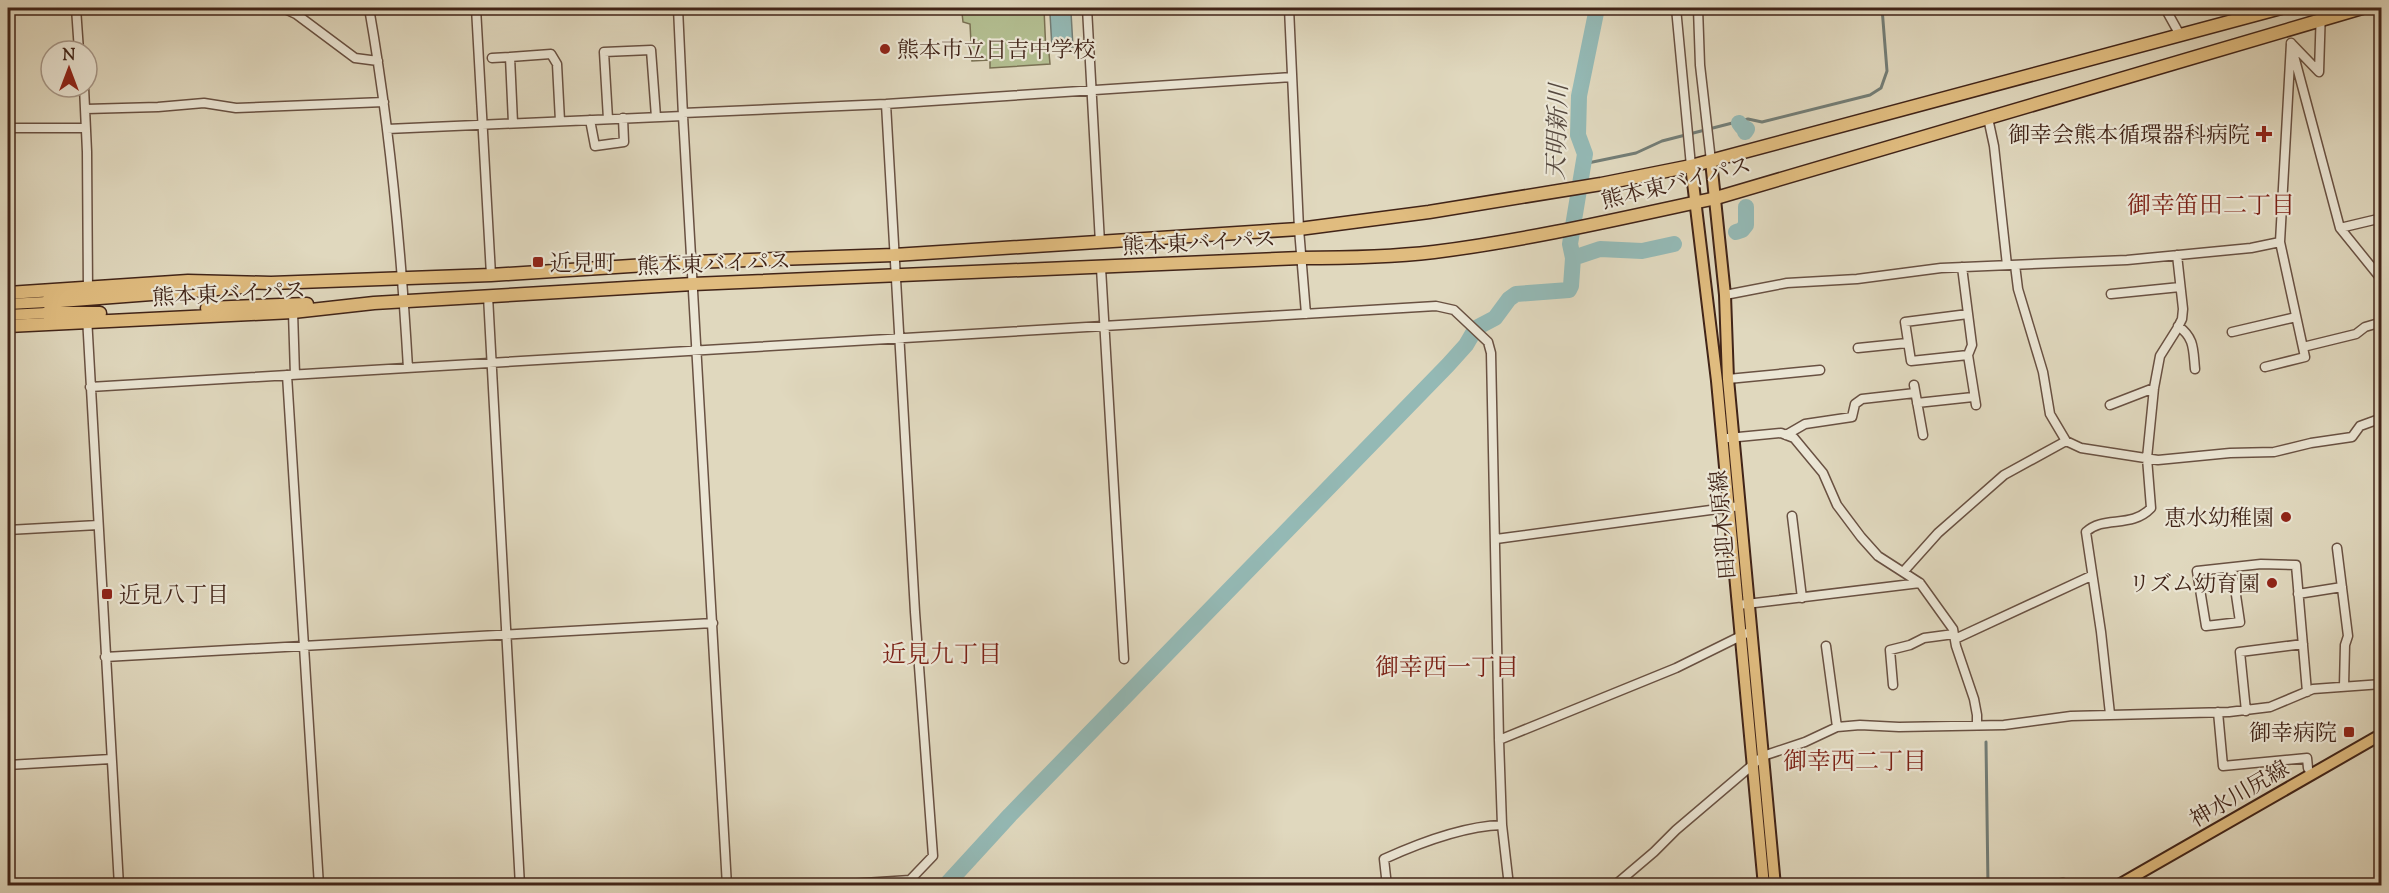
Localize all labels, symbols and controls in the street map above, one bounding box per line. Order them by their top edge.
place label: 熊本市立日吉中学校 [897,36,1095,68]
north arrow [39,39,99,99]
marker: 熊本市立日吉中学校 [878,42,892,56]
text: N [63,45,76,68]
water label: 天明新川 [1540,81,1578,181]
place label: 御幸会熊本循環器科病院 [2008,121,2250,153]
marker: 御幸会熊本循環器科病院 [2255,125,2273,143]
street label: 熊本東バイパス [1598,151,1755,219]
district label: 御幸笛田二丁目 [2127,190,2295,224]
street label: 熊本東バイパス [1122,225,1277,265]
street label: 熊本東バイパス [637,247,791,285]
place label: 近見町 [550,249,616,281]
marker: 近見町 [531,255,545,269]
street label: 熊本東バイパス [152,276,307,316]
street label: 田迎木原線 [1704,469,1746,581]
place label: 恵水幼稚園 [2164,504,2274,536]
marker: 恵水幼稚園 [2279,510,2293,524]
place label: リズム幼育園 [2128,570,2260,602]
marker: リズム幼育園 [2265,576,2279,590]
place label: 近見八丁目 [119,581,229,613]
marker: 近見八丁目 [100,587,114,601]
district label: 近見九丁目 [882,639,1002,673]
district label: 御幸西一丁目 [1375,652,1519,686]
place label: 御幸病院 [2249,719,2337,751]
marker: 御幸病院 [2342,725,2356,739]
district label: 御幸西二丁目 [1783,746,1927,780]
street label: 神水川尻線 [2185,754,2296,837]

